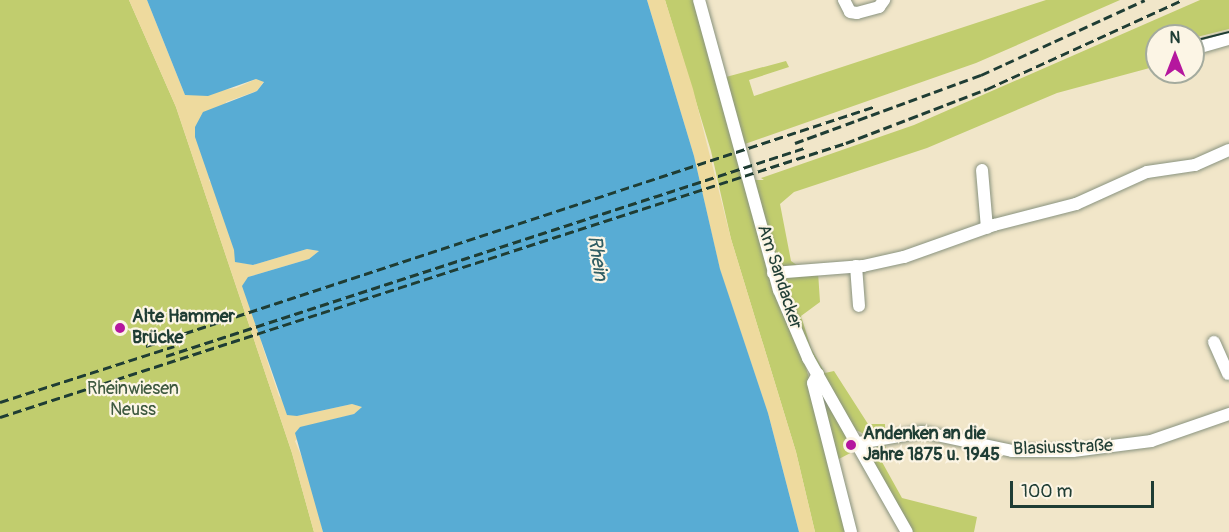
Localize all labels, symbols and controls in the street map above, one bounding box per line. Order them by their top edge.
north arrow [1145,24,1205,84]
text: N [1170,28,1180,48]
street label: Am Sandacker [752,222,806,332]
water label: Rhein [583,234,613,282]
place label: Alte Hammer Brücke [132,307,235,350]
marker: Alte Hammer Brücke [113,321,127,335]
park label: Rheinwiesen Neuss [87,379,179,422]
place label: Andenken an die Jahre 1875 u. 1945 [863,424,1000,466]
street label: Blasiusstraße [1013,435,1113,461]
marker: Andenken an die Jahre 1875 u. 1945 [844,438,858,452]
scale bar [1013,469,1157,507]
text: 100 m [1021,480,1073,503]

